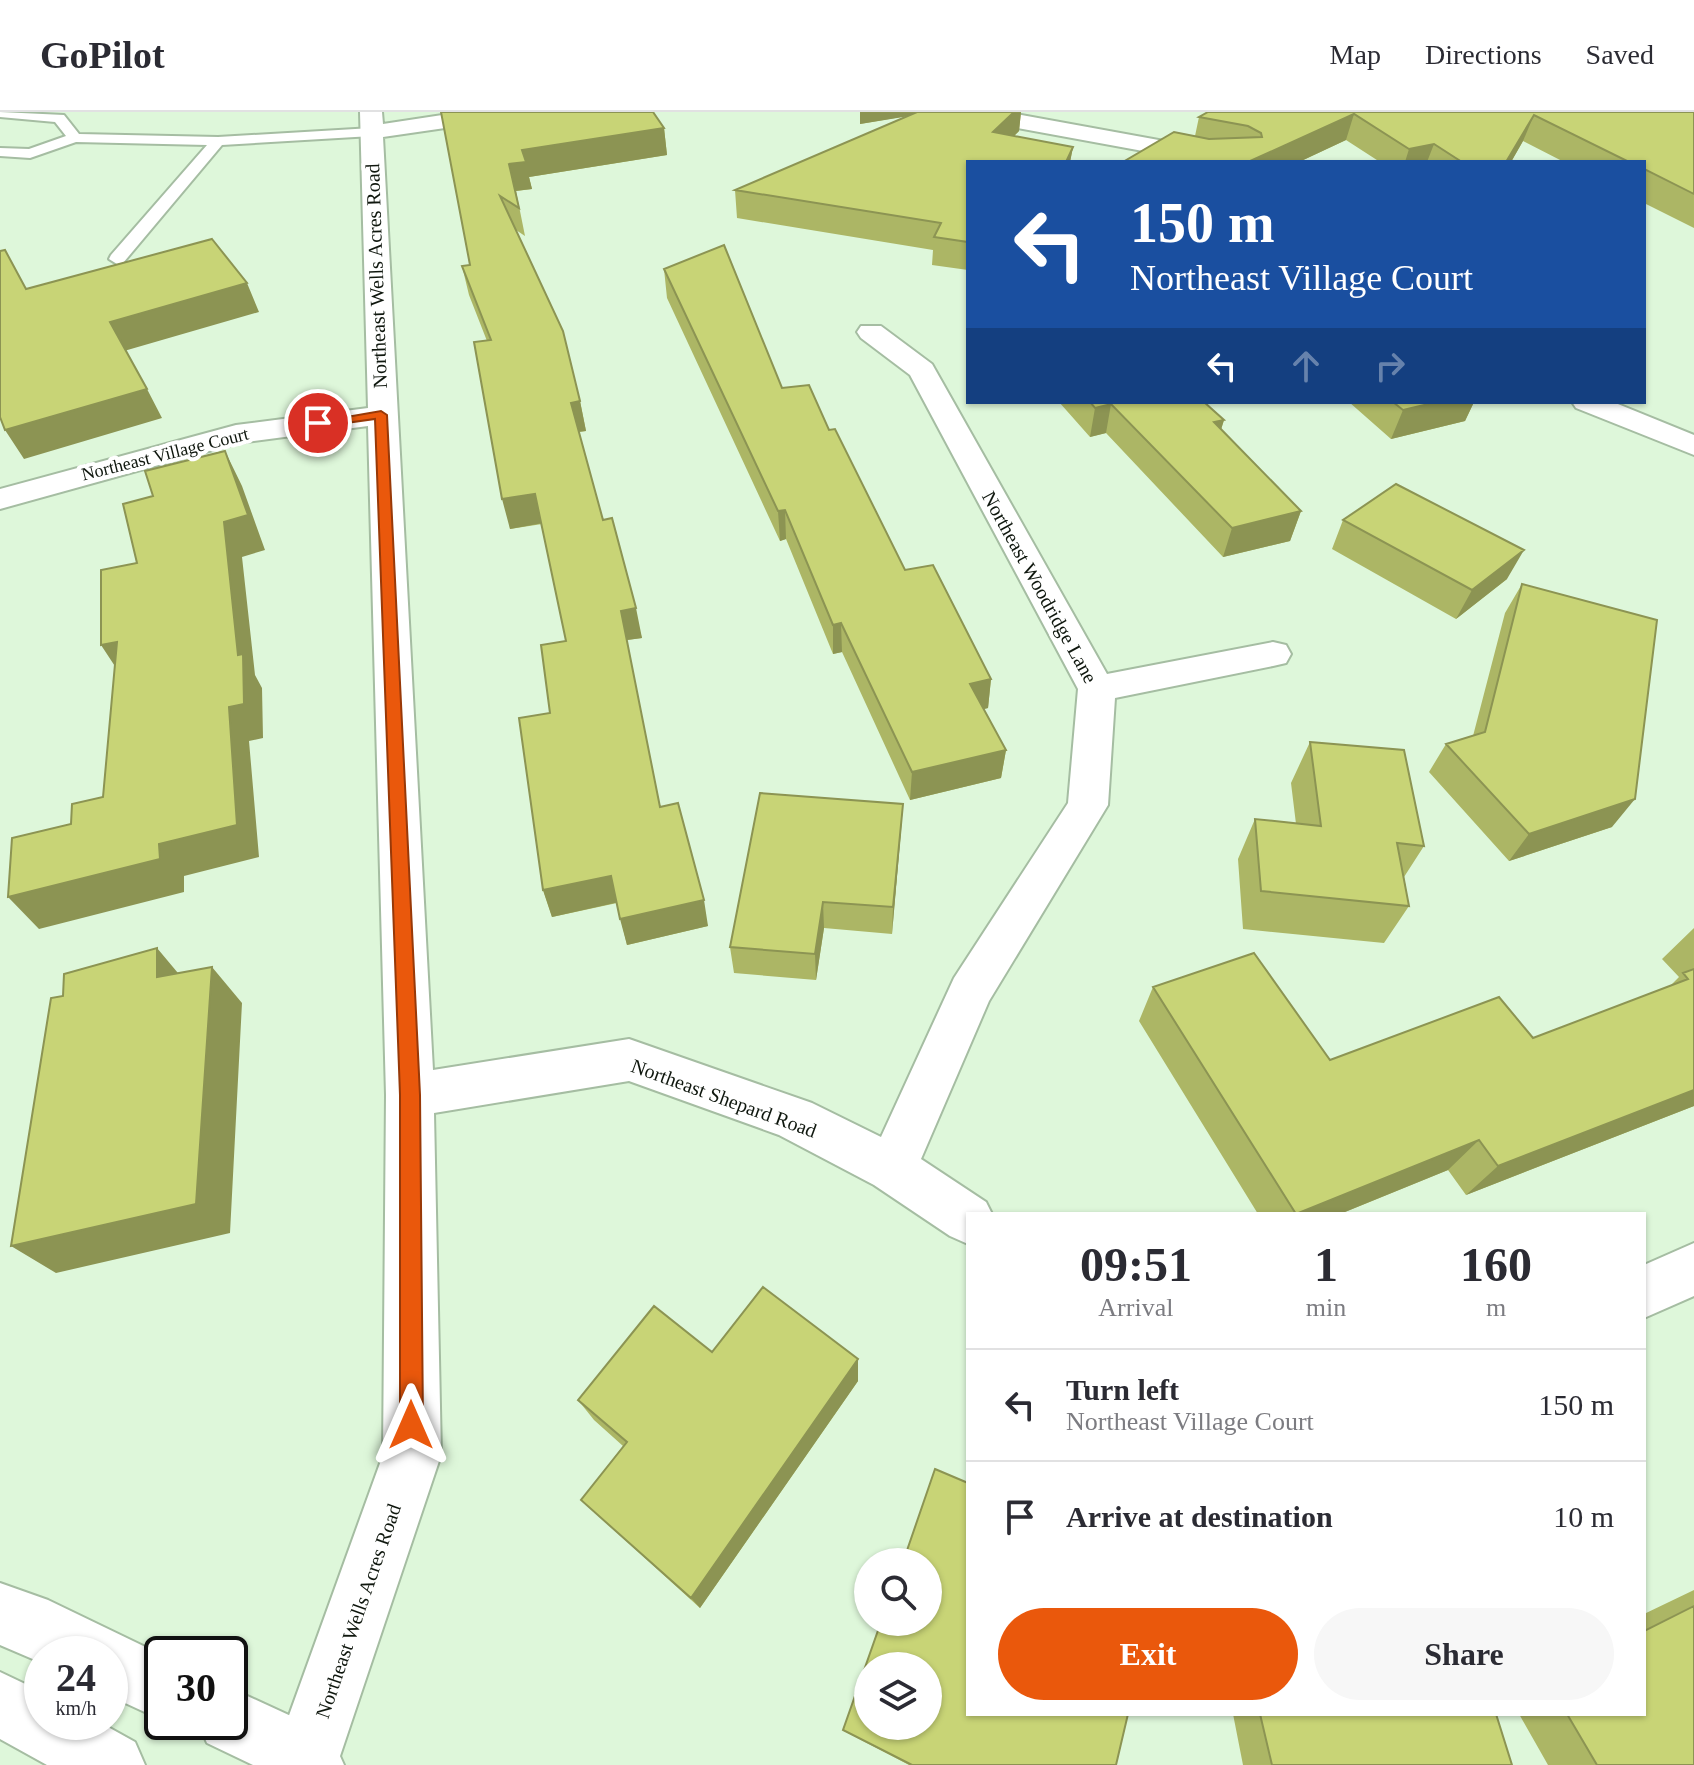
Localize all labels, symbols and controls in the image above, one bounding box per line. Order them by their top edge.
text: GoPilot [40,34,165,76]
text: Map [1330,39,1381,70]
text: Directions [1425,39,1542,70]
text: Saved [1586,39,1654,70]
street label: Northeast Wells Acres Road [361,163,391,389]
icon: left [998,192,1102,296]
text: 150 m [1130,192,1275,254]
text: Northeast Village Court [1130,258,1473,298]
icon: left [1200,344,1244,388]
icon: ahead [1284,344,1328,388]
icon: right [1368,344,1412,388]
pin [284,389,352,457]
icon: arrive [296,401,340,445]
street label: Northeast Village Court [79,424,251,484]
street label: Northeast Woodridge Lane [977,487,1102,687]
street label: Northeast Shepard Road [628,1054,820,1143]
text: 09:51 [1080,1238,1192,1291]
text: 1 [1314,1238,1338,1291]
text: 160 [1460,1238,1532,1291]
text: Arrival [1098,1293,1173,1322]
text: min [1306,1293,1346,1322]
text: m [1486,1293,1506,1322]
text: Turn left [1066,1373,1179,1406]
position arrow [369,1383,453,1467]
icon: left [998,1383,1042,1427]
text: 150 m [1538,1388,1614,1421]
text: Northeast Village Court [1066,1407,1314,1436]
icon: arrive [998,1495,1042,1539]
text: Arrive at destination [1066,1500,1333,1533]
text: 10 m [1553,1500,1614,1533]
street label: Northeast Wells Acres Road [311,1501,405,1721]
map controls [854,1548,942,1740]
button: search [854,1548,942,1636]
button: Exit [998,1608,1298,1700]
button: Share [1314,1608,1614,1700]
speed limit sign: 30 [144,1636,248,1740]
button: layers [854,1652,942,1740]
text: 24 [56,1655,96,1700]
text: km/h [55,1697,97,1719]

